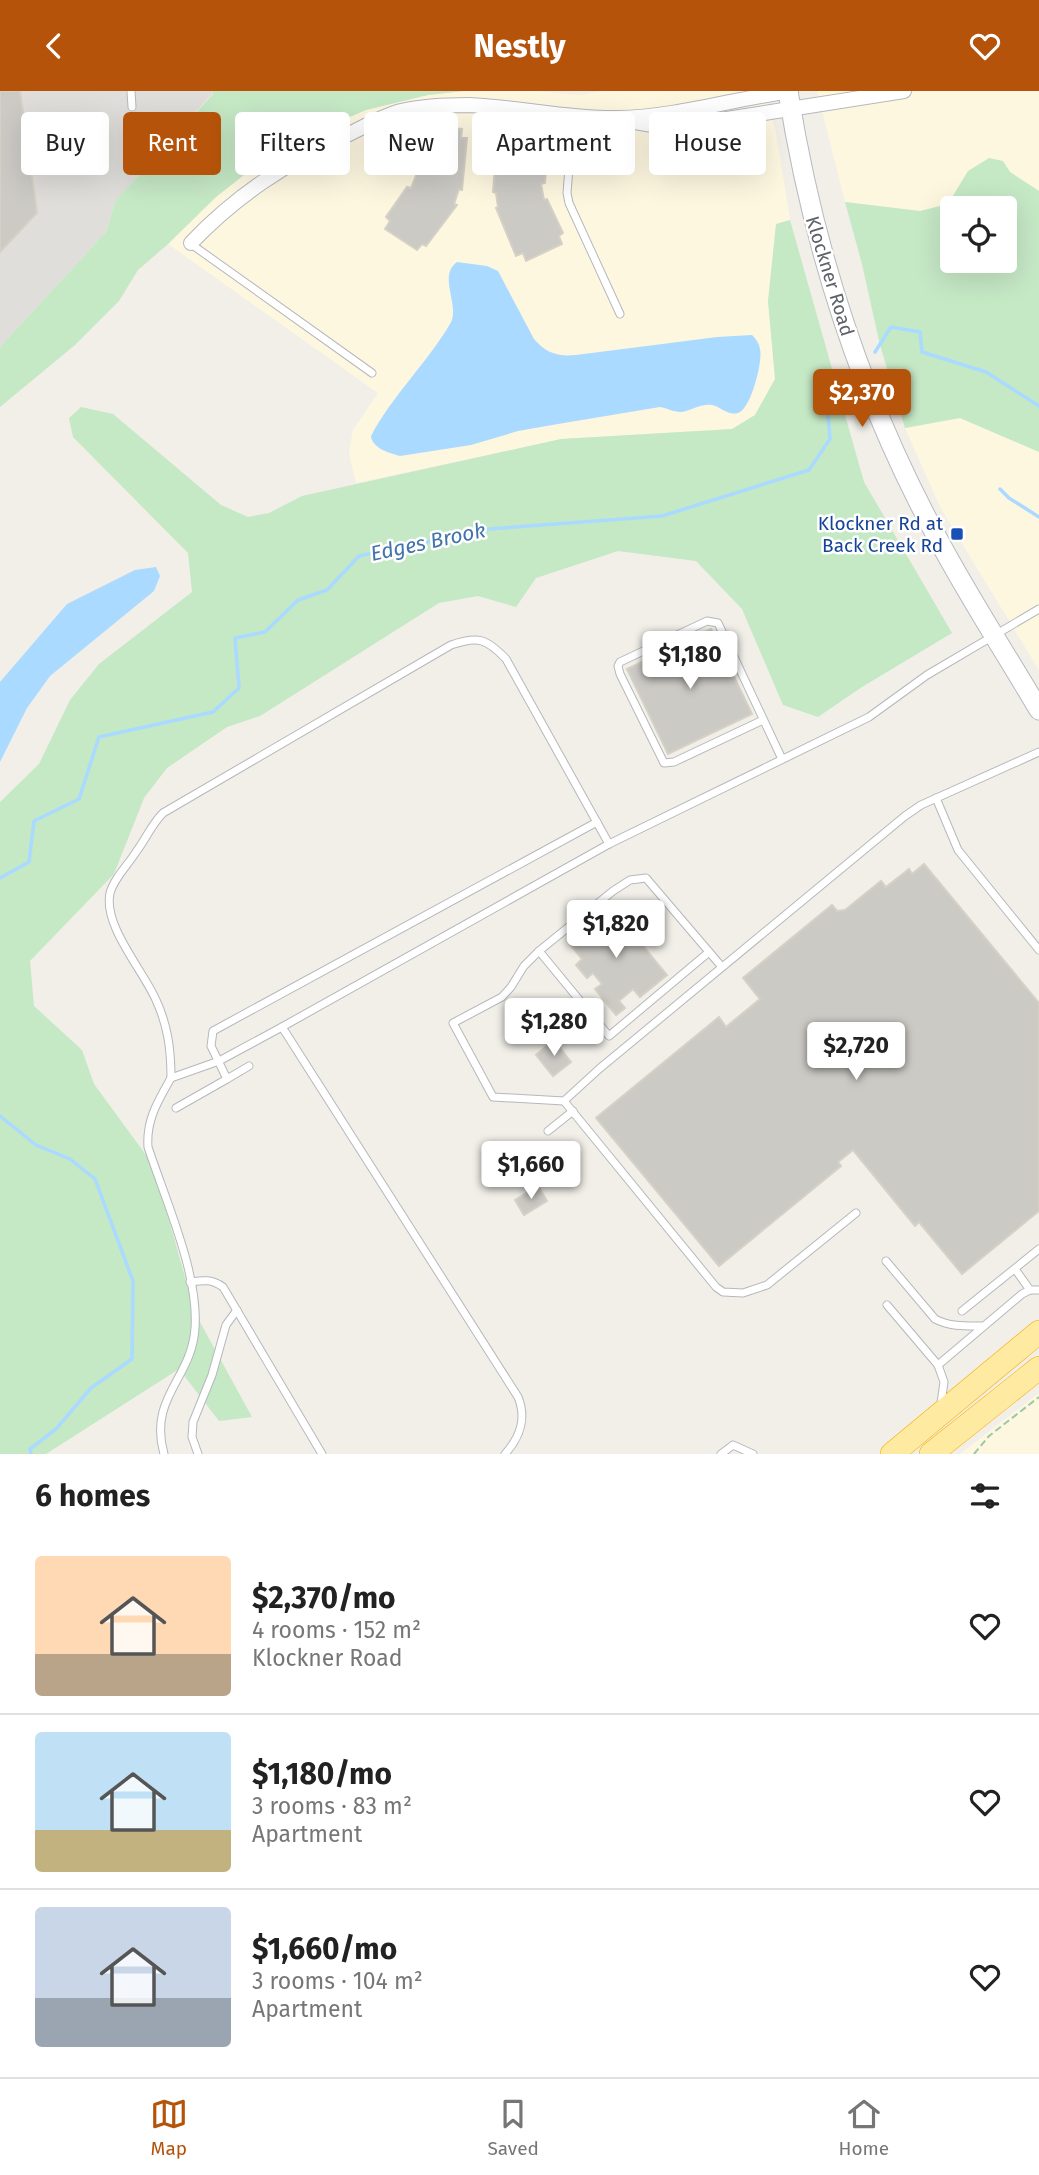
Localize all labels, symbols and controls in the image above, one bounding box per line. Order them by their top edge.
icon: back [35,27,73,65]
text: Nestly [473,27,566,65]
icon: heart [966,27,1004,65]
chip: Buy [21,112,109,175]
chip: Rent [123,112,221,175]
chip: Filters [235,112,350,175]
chip: New [364,112,458,175]
chip: Apartment [472,112,635,175]
chip: House [649,112,766,175]
map controls [940,196,1017,273]
button: locate [940,196,1017,273]
street label: Klockner Road [801,213,859,339]
pin: $2,370 [805,369,919,429]
text: $2,370 [829,378,895,406]
place label: Klockner Rd at Back Creek Rd [818,512,943,557]
water label: Edges Brook [368,517,488,567]
marker: Klockner Rd at Back Creek Rd [949,526,965,542]
pin: $1,180 [633,631,747,691]
text: $1,180 [658,640,722,668]
pin: $1,820 [559,901,673,960]
text: $1,820 [583,909,649,937]
pin: $1,280 [497,999,611,1058]
text: $1,280 [521,1007,587,1035]
pin: $2,720 [799,1023,913,1082]
text: $2,720 [823,1031,889,1059]
pin: $1,660 [474,1141,588,1201]
text: $1,660 [497,1150,565,1178]
icon: filters [966,1477,1004,1515]
text: 6 homes [35,1478,150,1514]
text: $2,370/mo [252,1580,396,1616]
icon: home [91,1584,175,1668]
icon: heart [966,1607,1004,1645]
text: 4 rooms · 152 m² [252,1616,421,1644]
text: Klockner Road [252,1644,402,1672]
text: $1,180/mo [252,1756,392,1792]
icon: home [91,1760,175,1844]
icon: heart [966,1783,1004,1821]
text: 3 rooms · 83 m² [252,1792,412,1820]
text: Apartment [252,1820,362,1848]
text: $1,660/mo [252,1931,397,1967]
icon: home [91,1935,175,2019]
icon: heart [966,1958,1004,1996]
text: 3 rooms · 104 m² [252,1967,423,1995]
text: Apartment [252,1995,362,2023]
tab: Map [150,2095,188,2160]
tab: Saved [487,2095,539,2160]
tab: Home [839,2095,889,2160]

